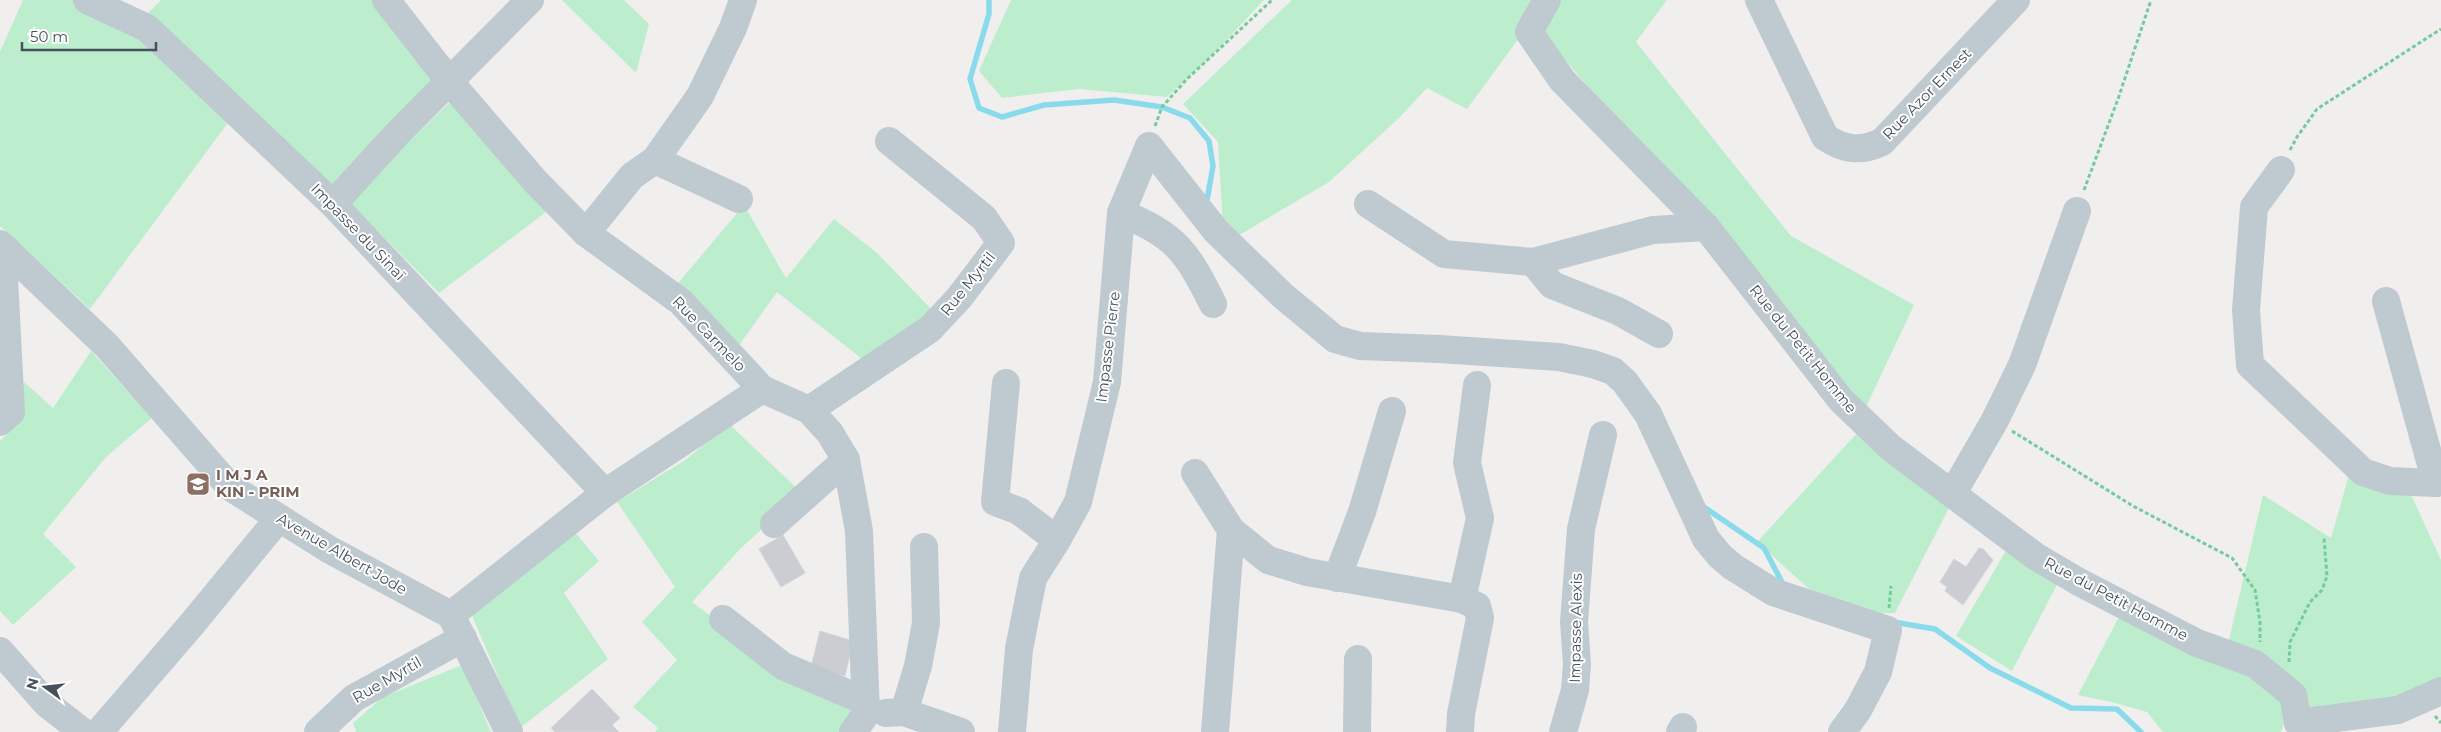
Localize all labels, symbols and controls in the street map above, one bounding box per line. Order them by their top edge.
scale bar [22,20,156,52]
text: 50 m [30,27,68,46]
street label: Rue Azor Ernest [1878,44,1975,143]
street label: Impasse du Sinaï [307,179,409,284]
street label: Rue Myrtil [936,248,999,319]
street label: Rue du Petit Homme [1746,280,1861,417]
street label: Impasse Pierre [1091,290,1124,404]
street label: Rue Carmelo [669,292,750,375]
place label: I M J A KIN - PRIM [216,465,300,501]
school or university icon: I M J A KIN - PRIM [185,471,211,497]
street label: Avenue Albert Jode [274,509,411,599]
street label: Rue du Petit Homme [2041,553,2191,645]
street label: Impasse Alexis [1565,573,1586,683]
street label: Rue Myrtil [349,652,425,707]
north arrow [20,662,70,712]
text: N [22,676,43,691]

